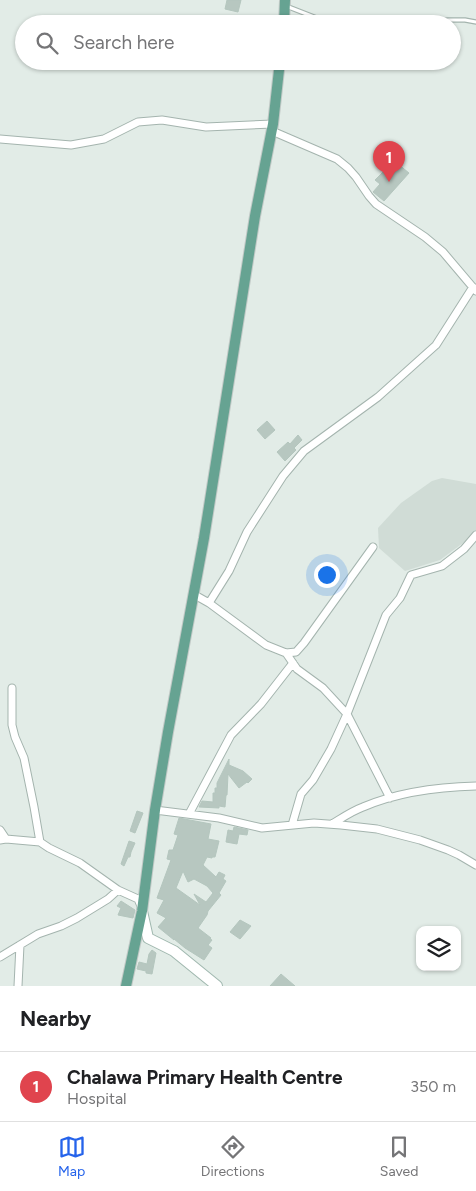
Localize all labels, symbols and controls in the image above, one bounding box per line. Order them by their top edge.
search box [15,15,461,70]
icon: search [33,29,61,57]
text: Search here [73,31,175,54]
pin: 1 [373,141,405,182]
your location [314,562,340,588]
map controls [416,926,461,971]
button: layers [416,926,461,971]
text: Nearby [20,1006,91,1031]
text: Chalawa Primary Health Centre [67,1066,342,1089]
text: 1 [33,1077,39,1096]
text: 350 m [410,1077,456,1096]
text: Hospital [67,1089,127,1108]
tab: Map [58,1133,86,1180]
tab: Directions [201,1133,265,1180]
tab: Saved [380,1133,418,1180]

